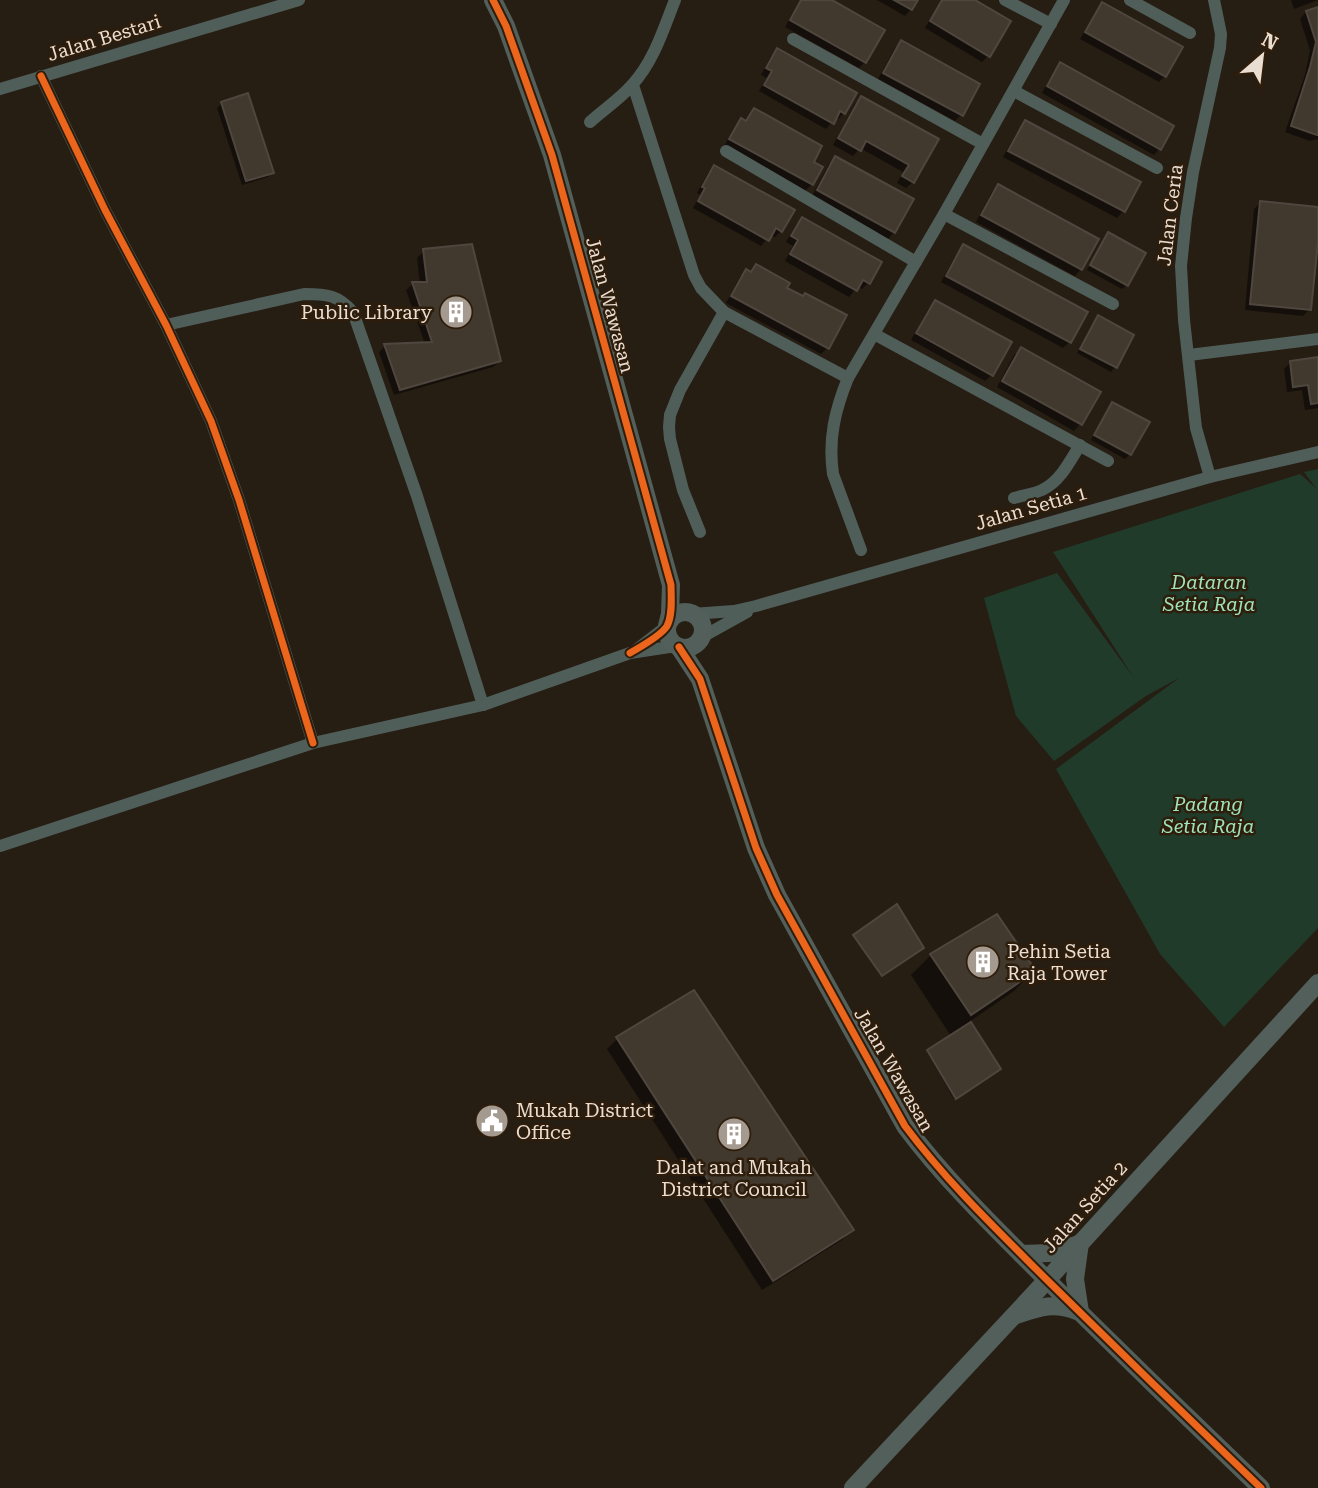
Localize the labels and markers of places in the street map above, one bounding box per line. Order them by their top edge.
building icon: Public Library [437,293,475,331]
place label: Public Library [301,301,433,324]
place label: Pehin Setia Raja Tower [1007,940,1111,985]
building icon: Pehin Setia Raja Tower [964,943,1002,981]
place label: Mukah District Office [516,1099,653,1144]
public building icon: Mukah District Office [473,1102,511,1140]
building icon: Dalat and Mukah District Council [715,1115,753,1153]
place label: Dalat and Mukah District Council [656,1156,812,1201]

